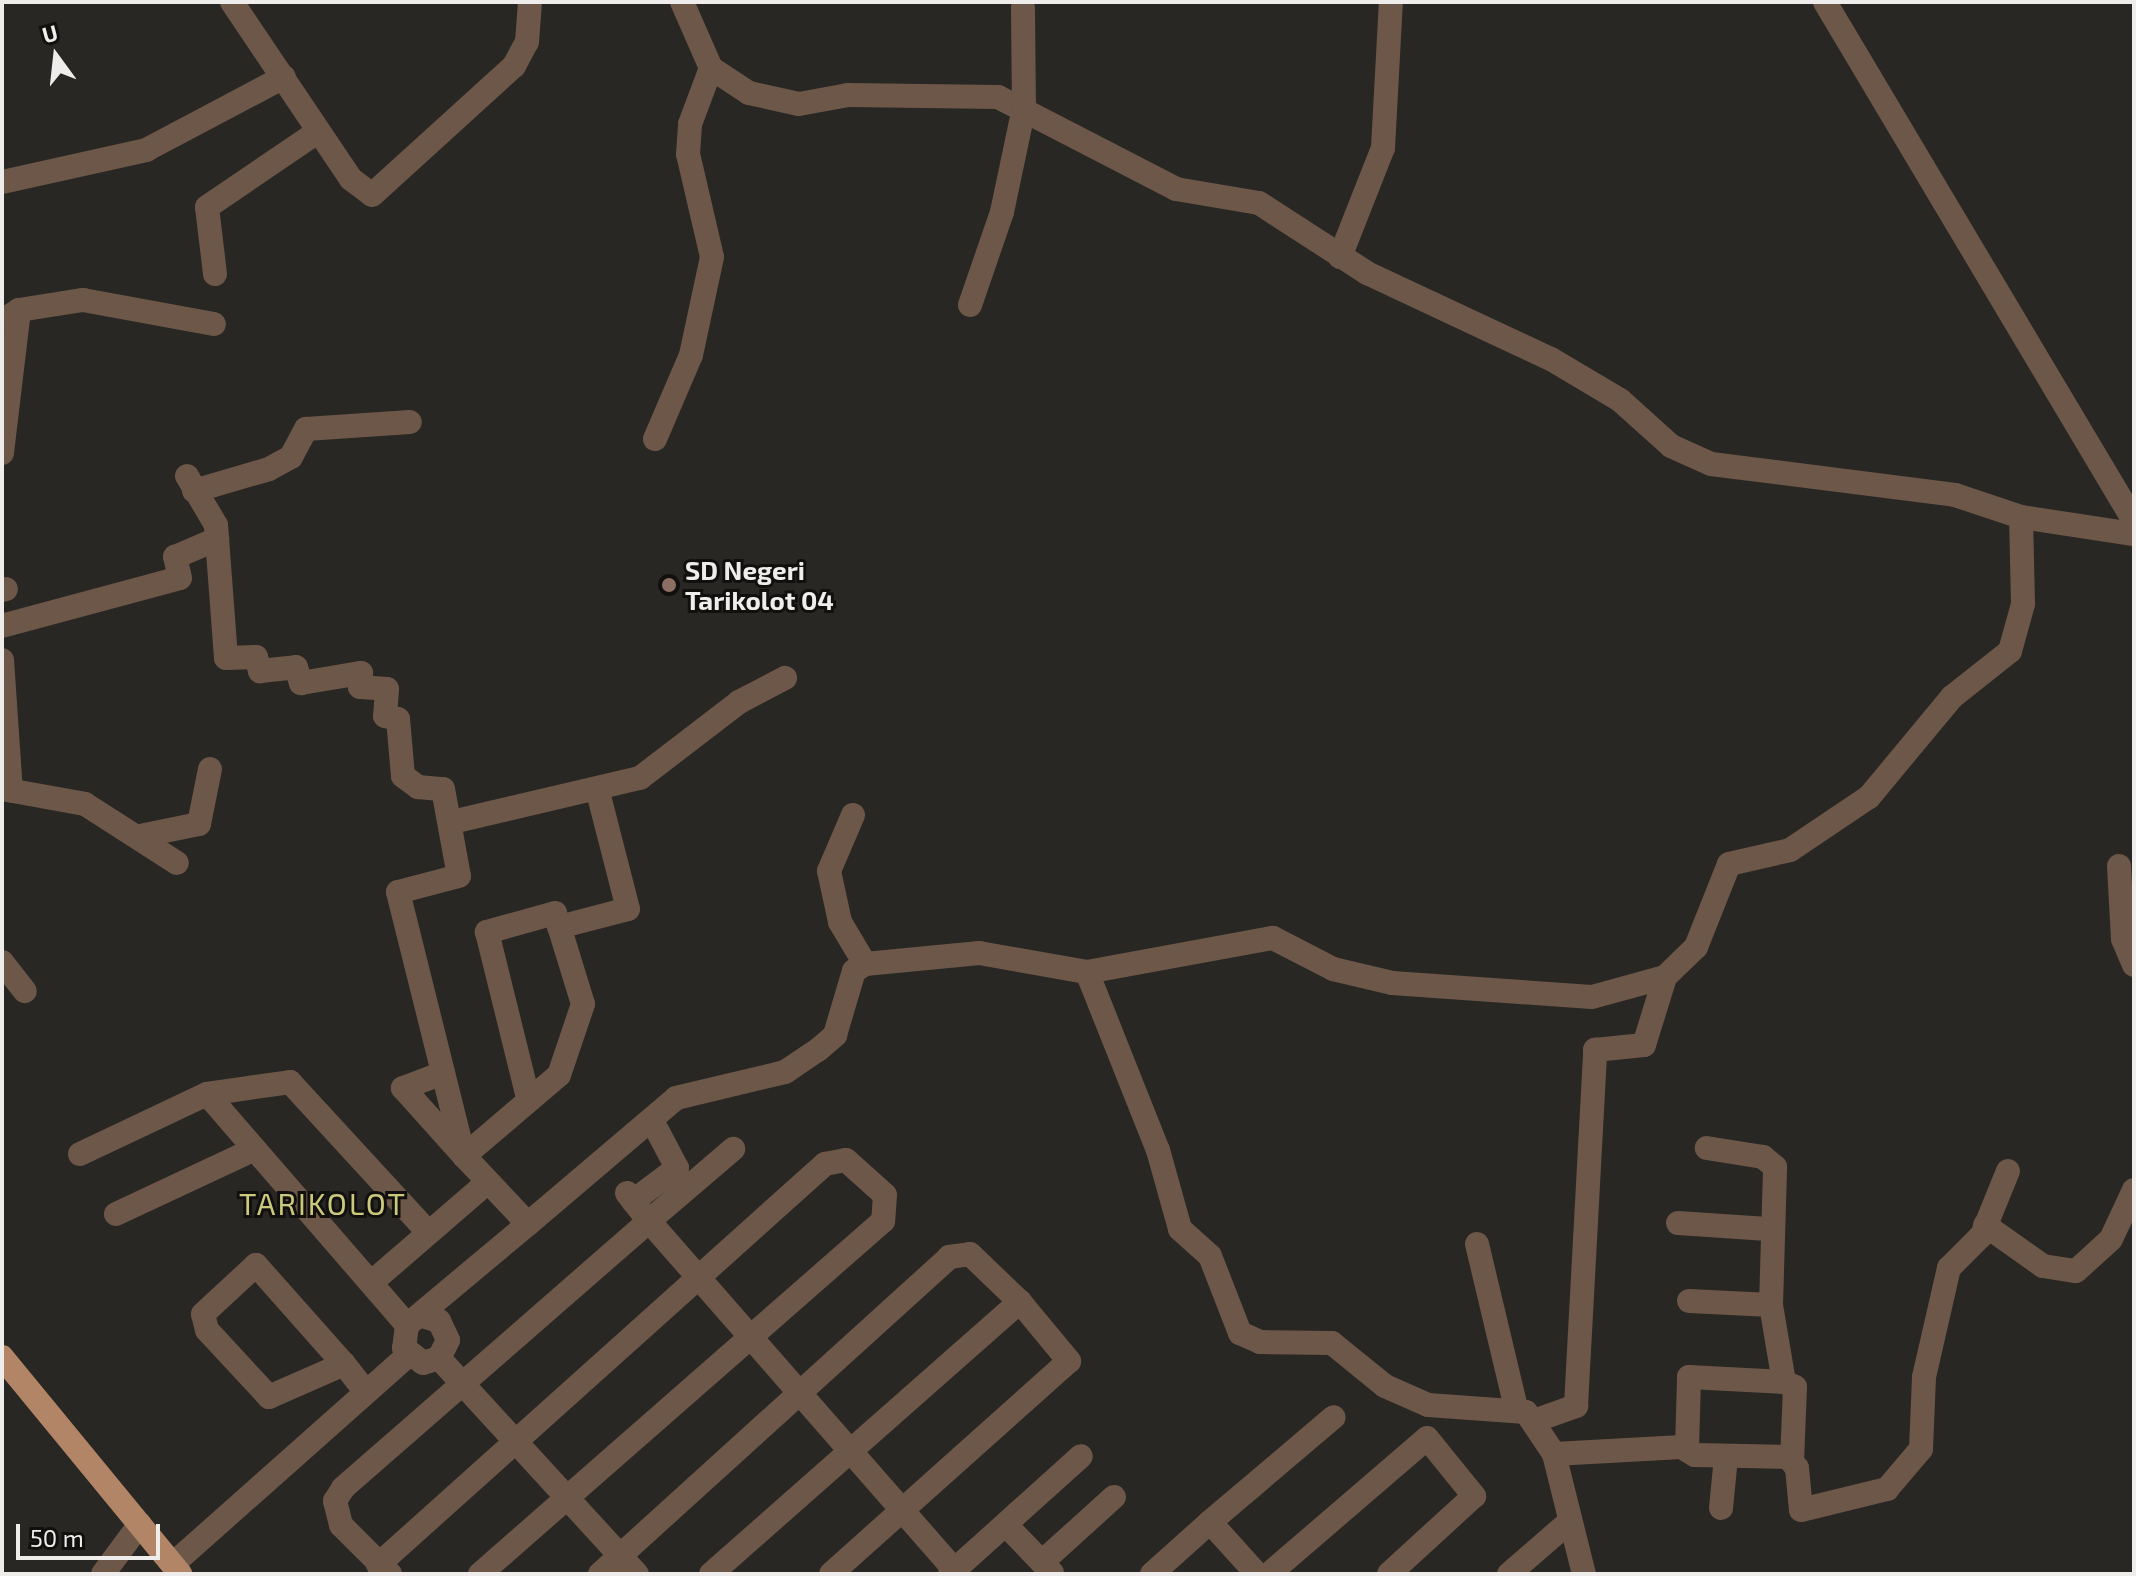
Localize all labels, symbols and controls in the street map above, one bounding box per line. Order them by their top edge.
north arrow [16,16,96,96]
text: U [39,18,60,47]
place label: SD Negeri Tarikolot 04 [685,554,834,616]
marker: SD Negeri Tarikolot 04 [660,576,678,594]
district label: TARIKOLOT [239,1185,407,1221]
scale bar [20,1508,164,1558]
text: 50 m [30,1523,84,1552]

